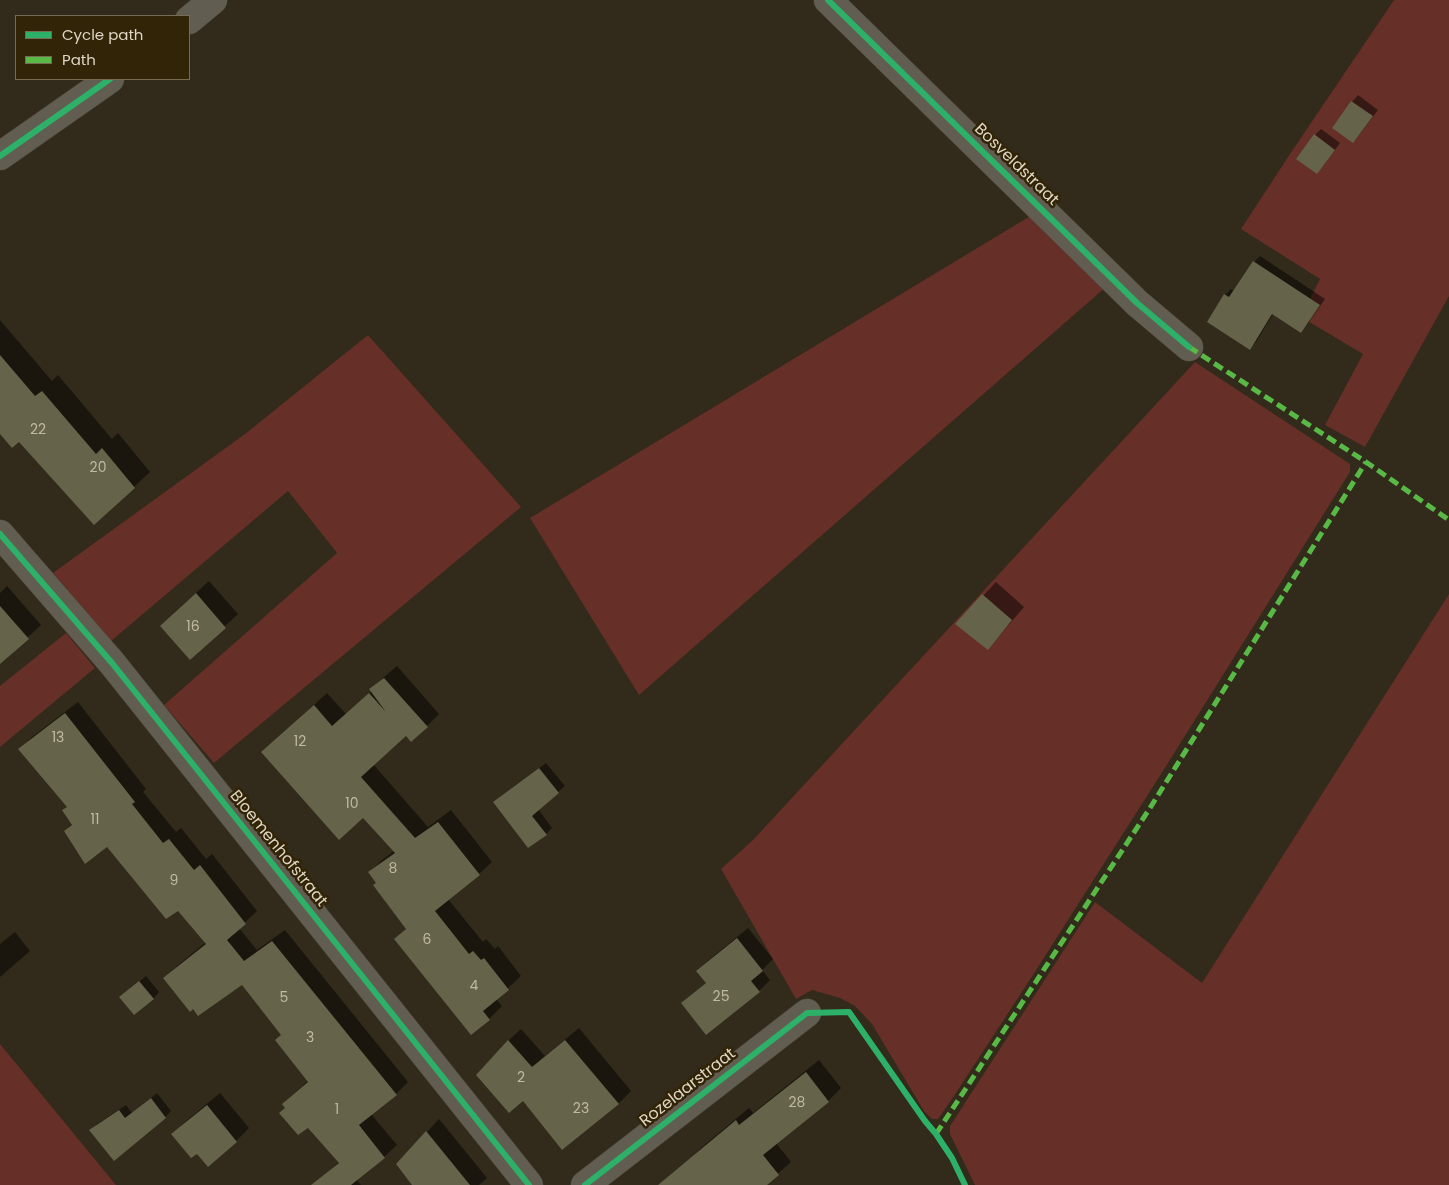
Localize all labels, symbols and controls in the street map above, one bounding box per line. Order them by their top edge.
legend [15,15,190,80]
text: Cycle path [62,24,143,45]
text: Path [62,49,96,70]
street label: Bosveldstraat [970,120,1062,210]
house number: 22 [30,422,46,438]
house number: 20 [90,460,106,476]
house number: 16 [186,619,200,635]
house number: 13 [52,730,64,746]
house number: 12 [294,734,306,750]
street label: Bloemenhofstraat [225,787,331,911]
house number: 10 [345,796,359,812]
house number: 11 [91,812,99,828]
house number: 8 [389,861,397,877]
house number: 9 [170,873,178,889]
house number: 6 [423,932,431,948]
house number: 4 [470,978,478,994]
house number: 25 [713,989,729,1005]
house number: 5 [280,990,288,1006]
house number: 3 [306,1030,314,1046]
street label: Rozelaarstraat [636,1045,740,1131]
house number: 2 [517,1070,525,1086]
house number: 28 [789,1095,805,1111]
house number: 23 [573,1101,589,1117]
house number: 1 [335,1102,339,1118]

